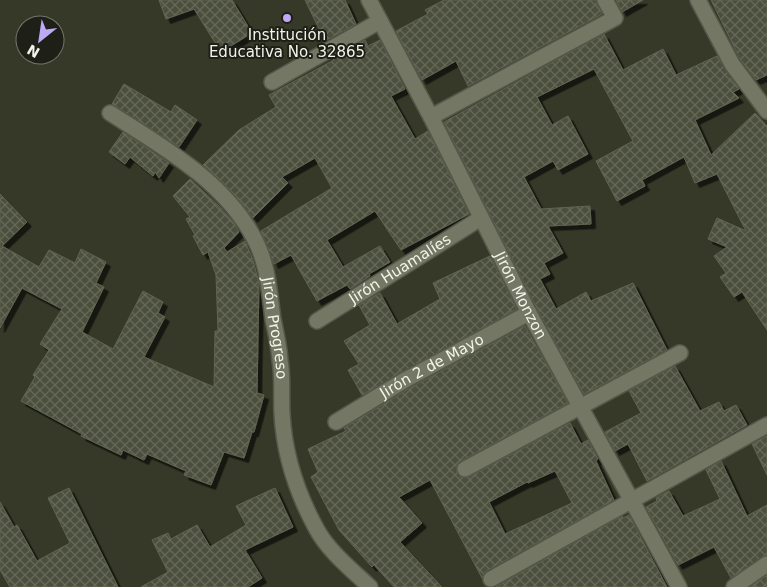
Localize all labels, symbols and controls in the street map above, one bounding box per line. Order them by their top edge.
marker: Institución Educativa No. 32865 [281,12,293,24]
north arrow [15,15,65,65]
place label: Institución Educativa No. 32865 [209,26,365,61]
text: N [24,41,43,61]
street label: Jirón Huamalíes [345,230,455,308]
street label: Jirón Monzon [490,248,551,342]
street label: Jirón Progreso [258,274,291,380]
street label: Jirón 2 de Mayo [376,330,487,403]

